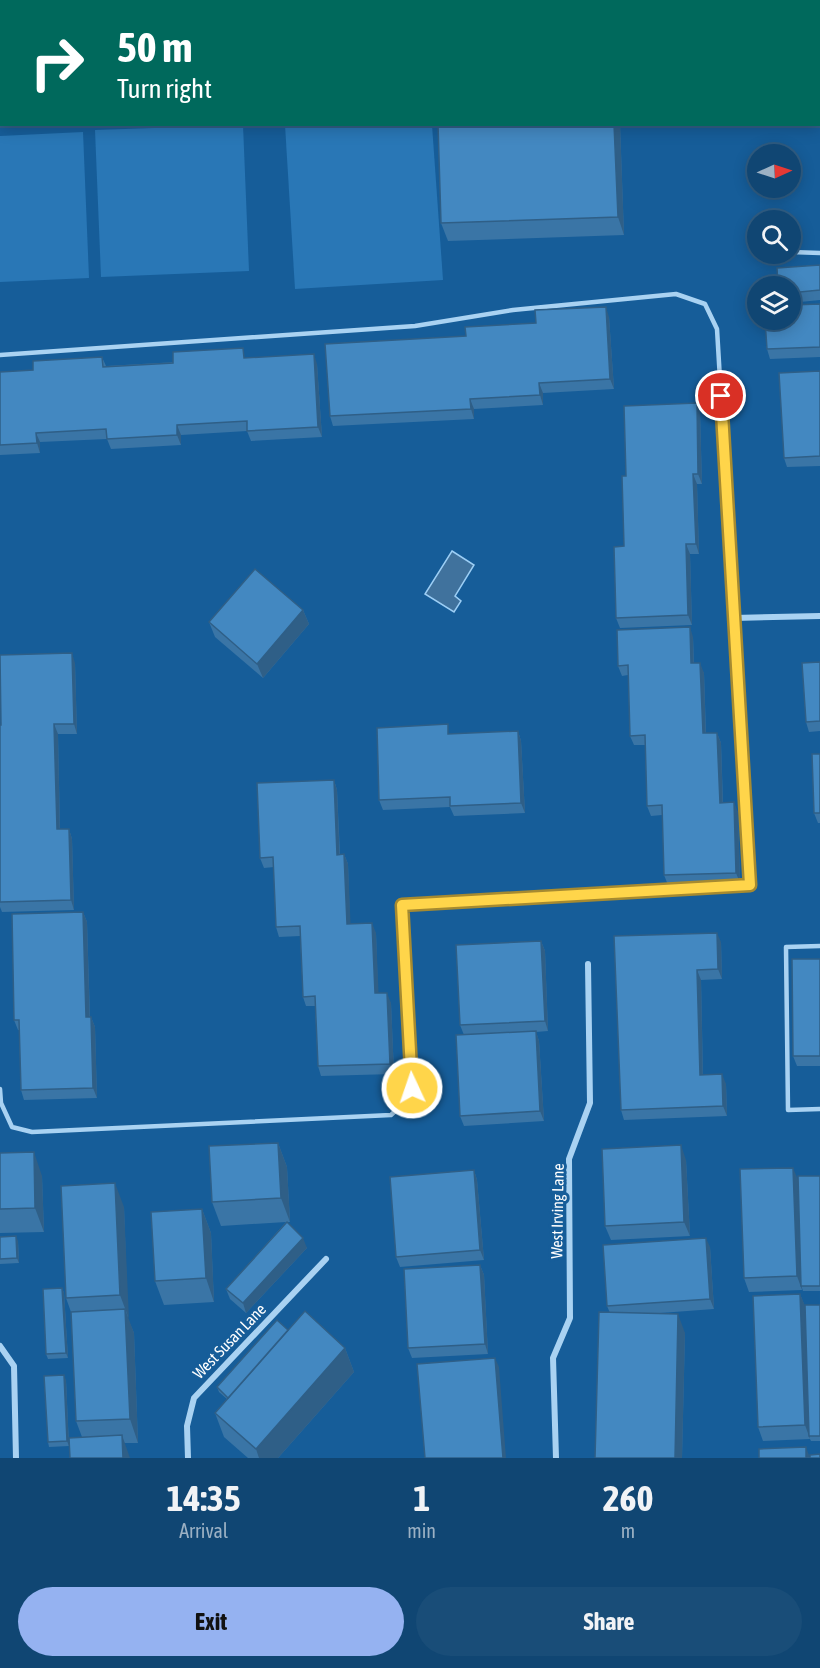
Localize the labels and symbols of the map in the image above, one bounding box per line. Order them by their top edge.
north arrow [747,144,801,198]
pin [695,370,746,421]
position arrow [380,1056,444,1120]
street label: West Irving Lane [547,1163,568,1259]
street label: West Susan Lane [189,1300,269,1382]

